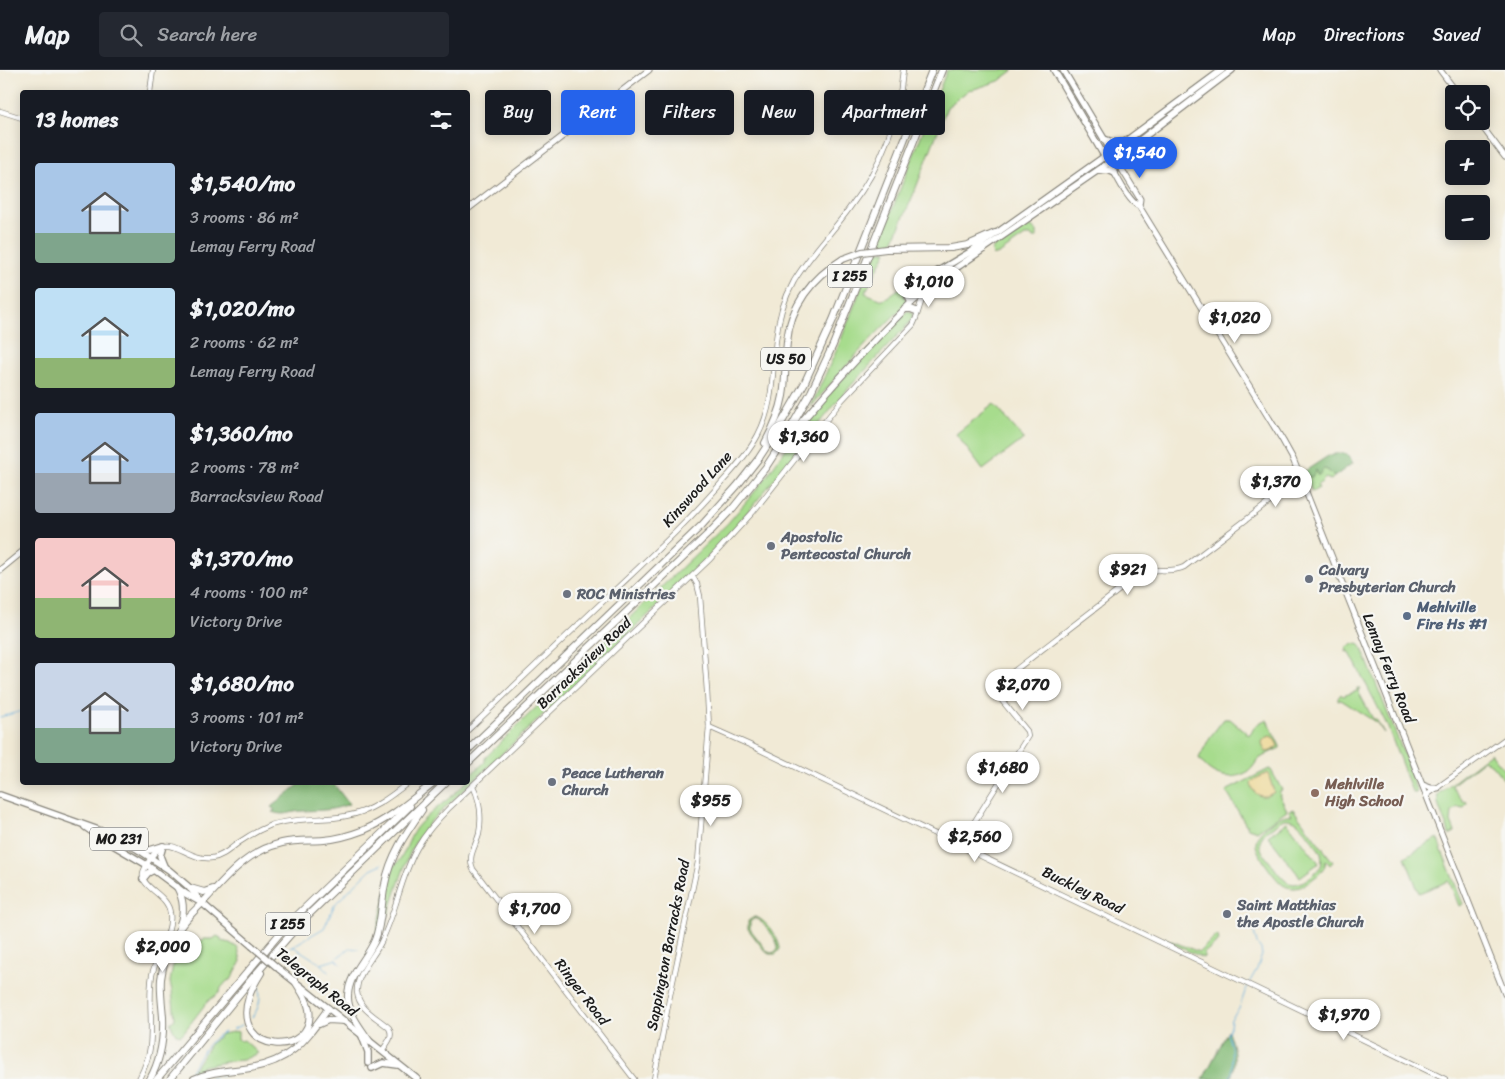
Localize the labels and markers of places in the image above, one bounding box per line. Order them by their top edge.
pin: $1,540 [1099,136,1181,179]
pin: $1,010 [888,266,970,308]
pin: $1,020 [1194,302,1276,344]
pin: $1,360 [763,420,845,463]
pin: $1,370 [1235,466,1317,508]
place label: Apostolic Pentecostal Church [780,524,911,567]
marker: Apostolic Pentecostal Church [765,540,777,552]
pin: $921 [1098,554,1158,596]
place label: Calvary Presbyterian Church [1318,557,1456,600]
marker: Calvary Presbyterian Church [1303,573,1315,585]
place label: ROC Ministries [576,581,677,607]
marker: ROC Ministries [561,588,573,600]
place label: Mehlville Fire Hs #1 [1416,594,1488,637]
marker: Mehlville Fire Hs #1 [1401,610,1413,622]
pin: $2,070 [982,668,1064,711]
pin: $1,680 [962,752,1044,794]
place label: Peace Lutheran Church [561,760,665,803]
place label: Mehlville High School [1324,771,1404,814]
marker: Peace Lutheran Church [546,776,558,788]
pin: $955 [681,784,741,827]
marker: Mehlville High School [1309,787,1321,799]
pin: $2,560 [934,820,1016,863]
pin: $1,700 [494,892,576,935]
place label: Saint Matthias the Apostle Church [1236,892,1364,935]
marker: Saint Matthias the Apostle Church [1221,908,1233,920]
pin: $2,000 [122,930,204,973]
pin: $1,970 [1303,998,1385,1041]

